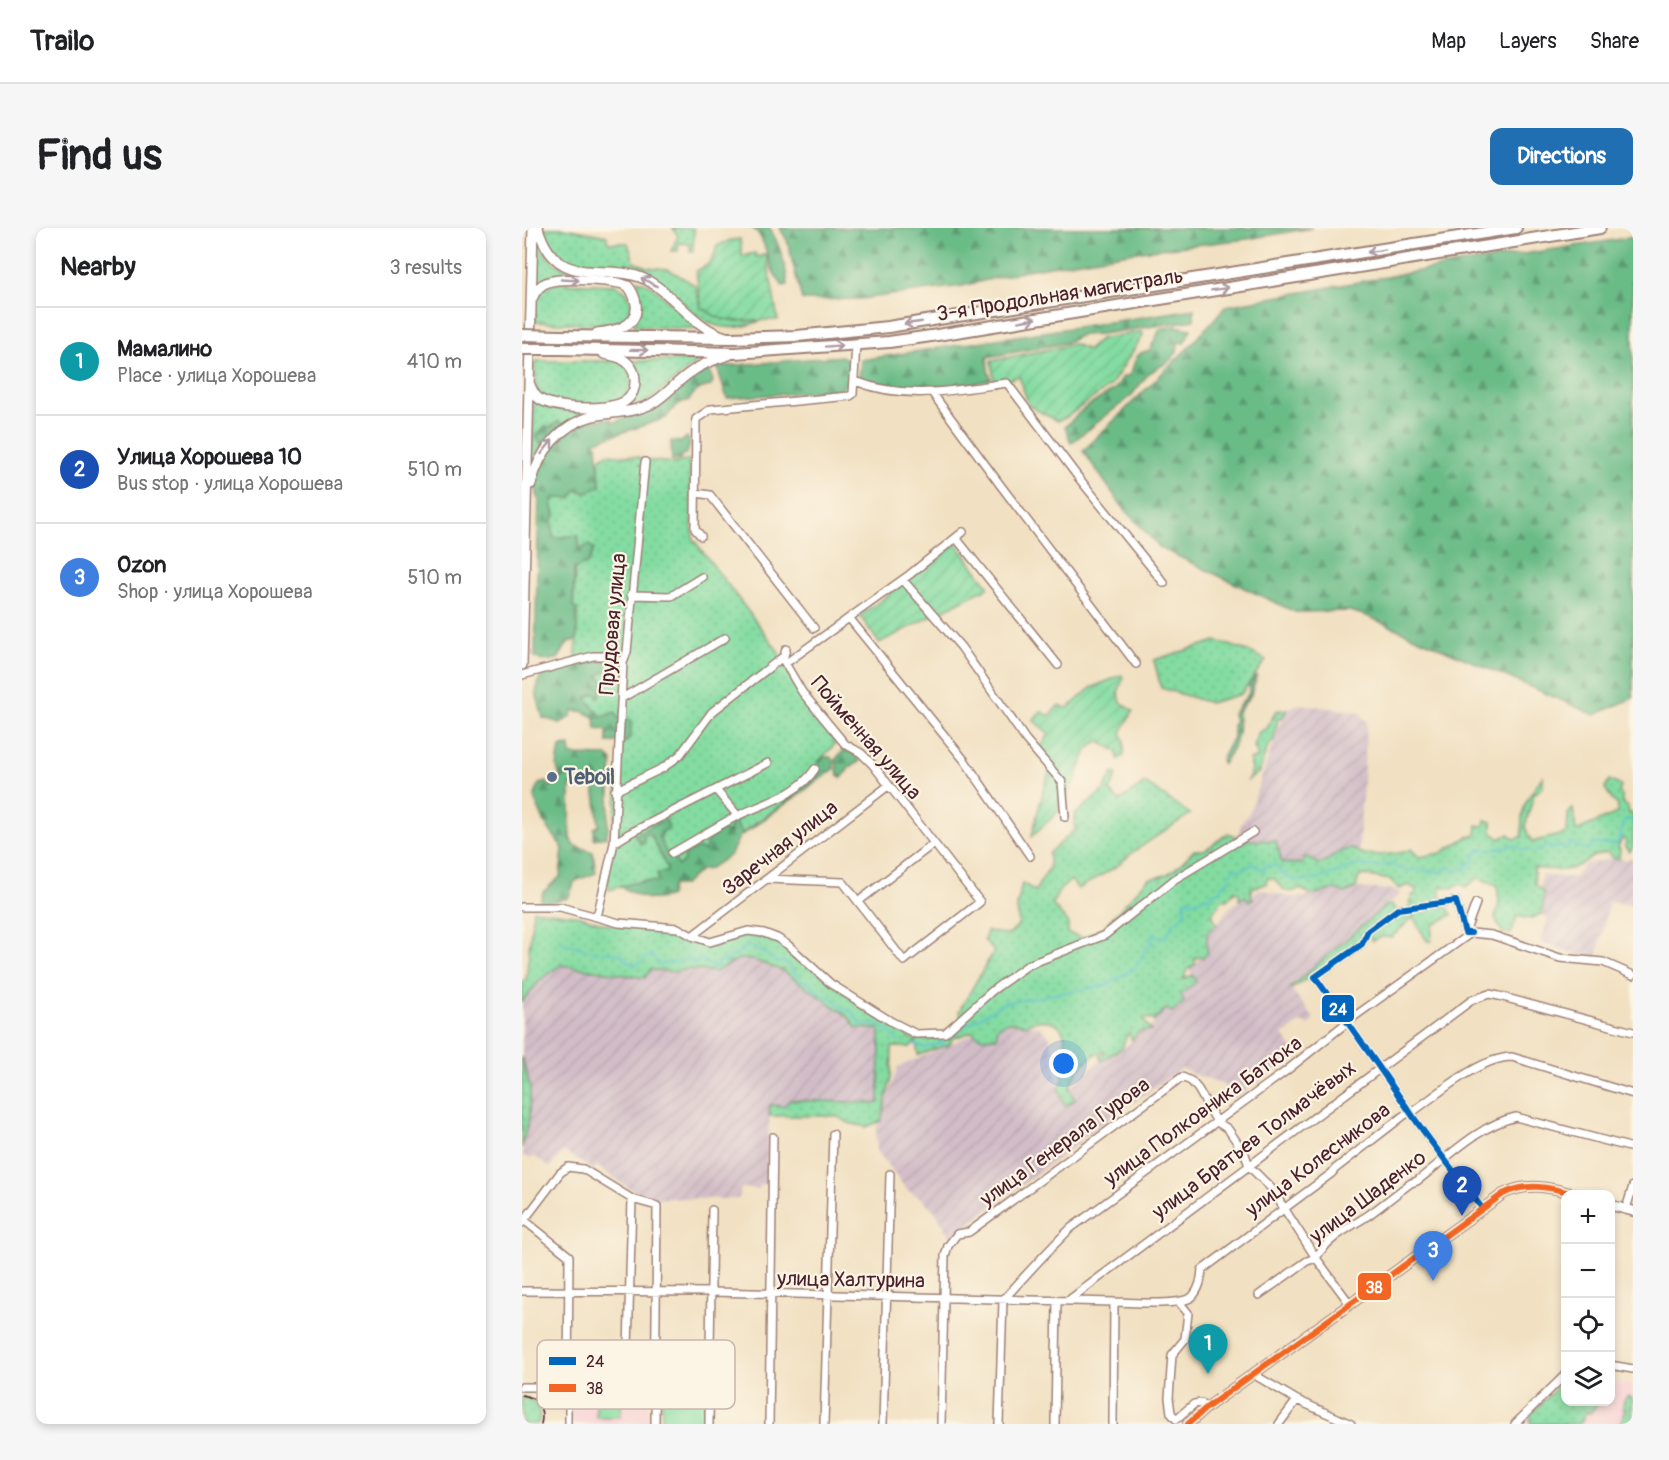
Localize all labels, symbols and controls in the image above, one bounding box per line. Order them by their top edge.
text: Trailo [30,24,94,59]
text: Map [1431,28,1466,55]
text: Layers [1499,28,1557,55]
text: Share [1590,28,1639,55]
button: Directions [1490,128,1633,185]
text: Find us [36,130,162,182]
one-way arrow [1366,245,1386,256]
text: Nearby [60,251,136,283]
text: 3 results [390,255,462,280]
street label: 3-я Продольная магистраль [935,262,1185,328]
one-way arrow [560,275,580,286]
one-way arrow [641,276,658,288]
one-way arrow [1209,283,1229,294]
one-way arrow [1017,315,1037,326]
one-way arrow [904,318,924,329]
text: Мамалино [117,335,212,363]
one-way arrow [824,340,843,351]
one-way arrow [629,345,649,356]
text: 1 [76,349,83,374]
text: 410 m [407,349,462,374]
text: Place · улица Хорошева [117,363,316,388]
one-way arrow [541,440,554,456]
text: Улица Хорошева 10 [117,443,302,471]
text: 2 [74,457,85,482]
text: 510 m [408,457,462,482]
text: Bus stop · улица Хорошева [117,471,343,496]
text: Ozon [117,551,166,579]
street label: Прудовая улица [593,552,633,696]
text: 3 [74,565,85,590]
text: 510 m [408,565,462,590]
text: Shop · улица Хорошева [117,579,313,604]
street label: Пойменная улица [805,670,927,806]
place label: Teboil [563,764,615,791]
marker: Teboil [545,770,559,784]
street label: Заречная улица [716,794,844,902]
line badge: 24 [1321,994,1355,1023]
text: 24 [1329,1000,1348,1020]
street label: улица Полковника Батюка [1098,1030,1308,1193]
your location [1049,1049,1078,1078]
street label: улица Братьев Толмачёвых [1146,1054,1361,1226]
street label: улица Генерала Гурова [974,1071,1155,1213]
street label: улица Колесникова [1239,1097,1396,1224]
street label: улица Шаденко [1303,1144,1432,1250]
pin: 2 [1442,1166,1482,1216]
map controls [1561,1190,1615,1406]
button: + [1561,1190,1615,1244]
pin: 3 [1414,1232,1452,1281]
button: − [1561,1244,1615,1298]
street label: улица Халтурина [776,1265,925,1295]
line badge: 38 [1357,1272,1392,1301]
text: 38 [1366,1278,1383,1298]
button: locate [1561,1298,1615,1352]
pin: 1 [1188,1324,1228,1374]
legend [537,1340,735,1409]
text: 24 [586,1352,604,1372]
button: layers [1561,1352,1615,1406]
text: 38 [586,1379,603,1399]

